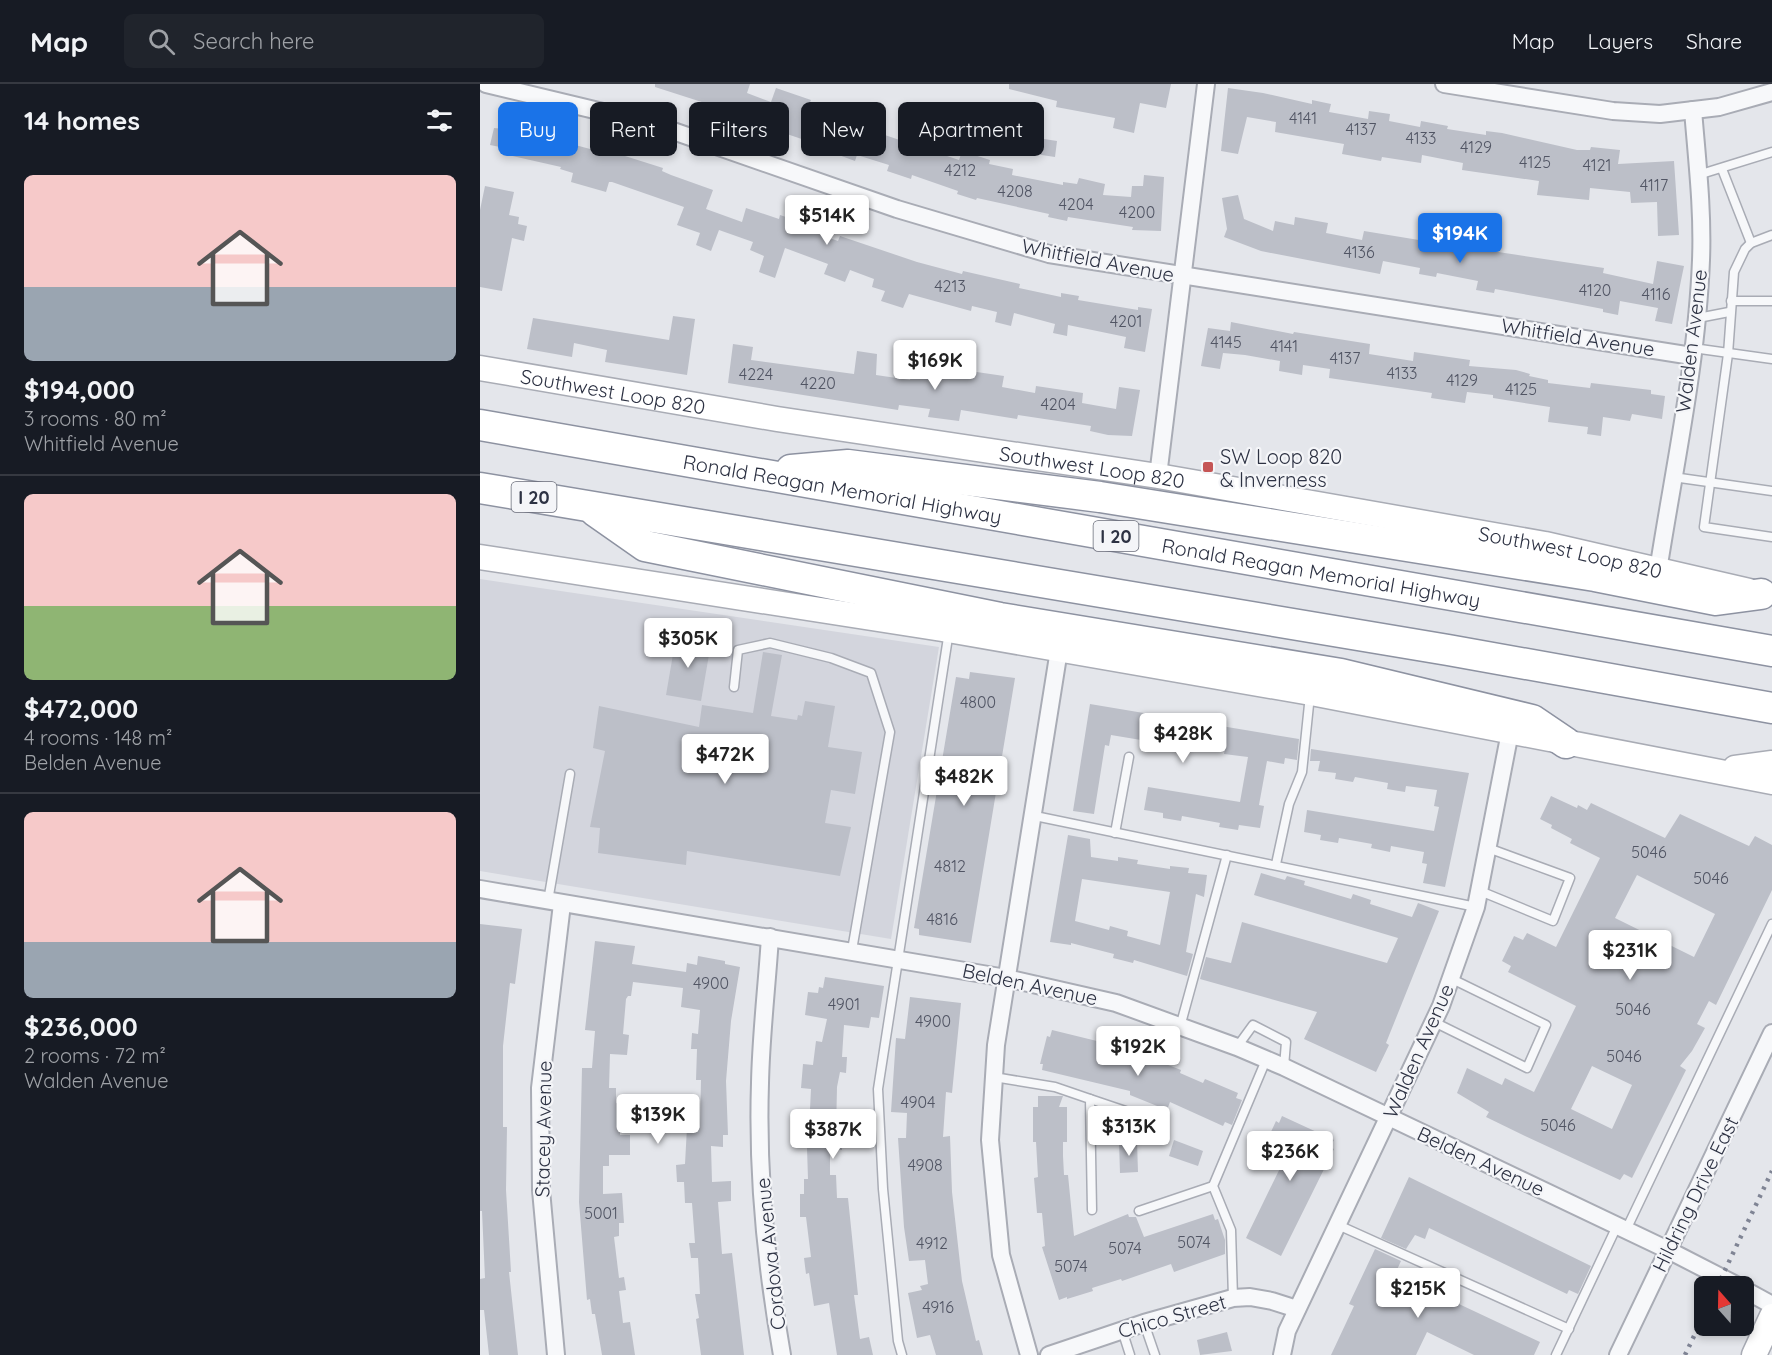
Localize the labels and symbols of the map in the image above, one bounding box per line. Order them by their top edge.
house number: 4141 [1289,108,1317,128]
house number: 4137 [1346,119,1376,139]
house number: 4133 [1405,128,1437,148]
house number: 4129 [1460,137,1492,157]
house number: 4125 [1519,152,1551,172]
house number: 4121 [1582,155,1612,175]
house number: 4212 [944,160,976,180]
house number: 4117 [1640,175,1668,195]
house number: 4208 [997,181,1033,201]
house number: 4204 [1058,194,1094,214]
pin: $514K [785,195,869,246]
house number: 4200 [1119,202,1155,222]
pin: $194K [1418,213,1502,264]
street label: Whitfield Avenue [1020,233,1176,287]
house number: 4136 [1343,242,1375,262]
street label: Walden Avenue [1670,268,1712,414]
house number: 4213 [934,276,966,296]
house number: 4120 [1579,280,1611,300]
house number: 4116 [1642,284,1671,304]
house number: 4201 [1110,311,1142,331]
street label: Whitfield Avenue [1500,313,1656,361]
house number: 4145 [1210,332,1242,352]
house number: 4141 [1270,336,1298,356]
pin: $169K [893,340,977,391]
house number: 4137 [1330,348,1360,368]
street label: Southwest Loop 820 [519,363,707,419]
house number: 4133 [1386,363,1418,383]
house number: 4224 [739,364,773,384]
house number: 4129 [1446,370,1478,390]
house number: 4220 [800,373,836,393]
house number: 4125 [1505,379,1537,399]
house number: 4204 [1040,394,1076,414]
street label: Southwest Loop 820 [998,440,1187,493]
place label: SW Loop 820 & Inverness [1220,444,1342,492]
street label: Ronald Reagan Memorial Highway [681,448,1004,529]
marker: SW Loop 820 & Inverness [1201,460,1215,474]
road number: I 20 [512,482,556,512]
street label: Southwest Loop 820 [1477,520,1665,583]
road number: I 20 [1094,521,1138,551]
street label: Ronald Reagan Memorial Highway [1160,532,1482,612]
pin: $305K [646,618,730,669]
house number: 4800 [960,692,996,712]
pin: $428K [1141,713,1225,764]
pin: $472K [683,734,767,785]
pin: $482K [922,756,1006,807]
house number: 5046 [1631,842,1667,862]
house number: 4812 [934,856,966,876]
house number: 5046 [1693,868,1729,888]
house number: 4816 [926,909,958,929]
pin: $231K [1588,930,1672,981]
street label: Belden Avenue [960,957,1100,1011]
house number: 4900 [693,973,729,993]
street label: Walden Avenue [1377,980,1459,1122]
house number: 4901 [828,994,860,1014]
house number: 5046 [1615,999,1651,1019]
house number: 4900 [915,1011,951,1031]
pin: $192K [1096,1026,1180,1077]
house number: 5046 [1606,1046,1642,1066]
street label: Stacey Avenue [529,1060,557,1198]
house number: 4904 [901,1092,936,1112]
pin: $139K [616,1094,700,1145]
pin: $313K [1087,1106,1171,1157]
pin: $387K [791,1109,875,1160]
street label: Hildring Drive East [1647,1112,1744,1276]
house number: 5046 [1540,1115,1576,1135]
street label: Belden Avenue [1413,1121,1549,1201]
pin: $236K [1248,1131,1332,1182]
house number: 4908 [907,1155,943,1175]
street label: Cordova Avenue [750,1177,790,1331]
house number: 5001 [584,1203,618,1223]
house number: 5074 [1177,1232,1211,1252]
house number: 4912 [916,1233,948,1253]
house number: 5074 [1108,1238,1142,1258]
house number: 5074 [1054,1256,1088,1276]
pin: $215K [1376,1268,1460,1319]
north arrow [1694,1276,1754,1336]
street label: Chico Street [1115,1289,1229,1343]
house number: 4916 [922,1297,954,1317]

